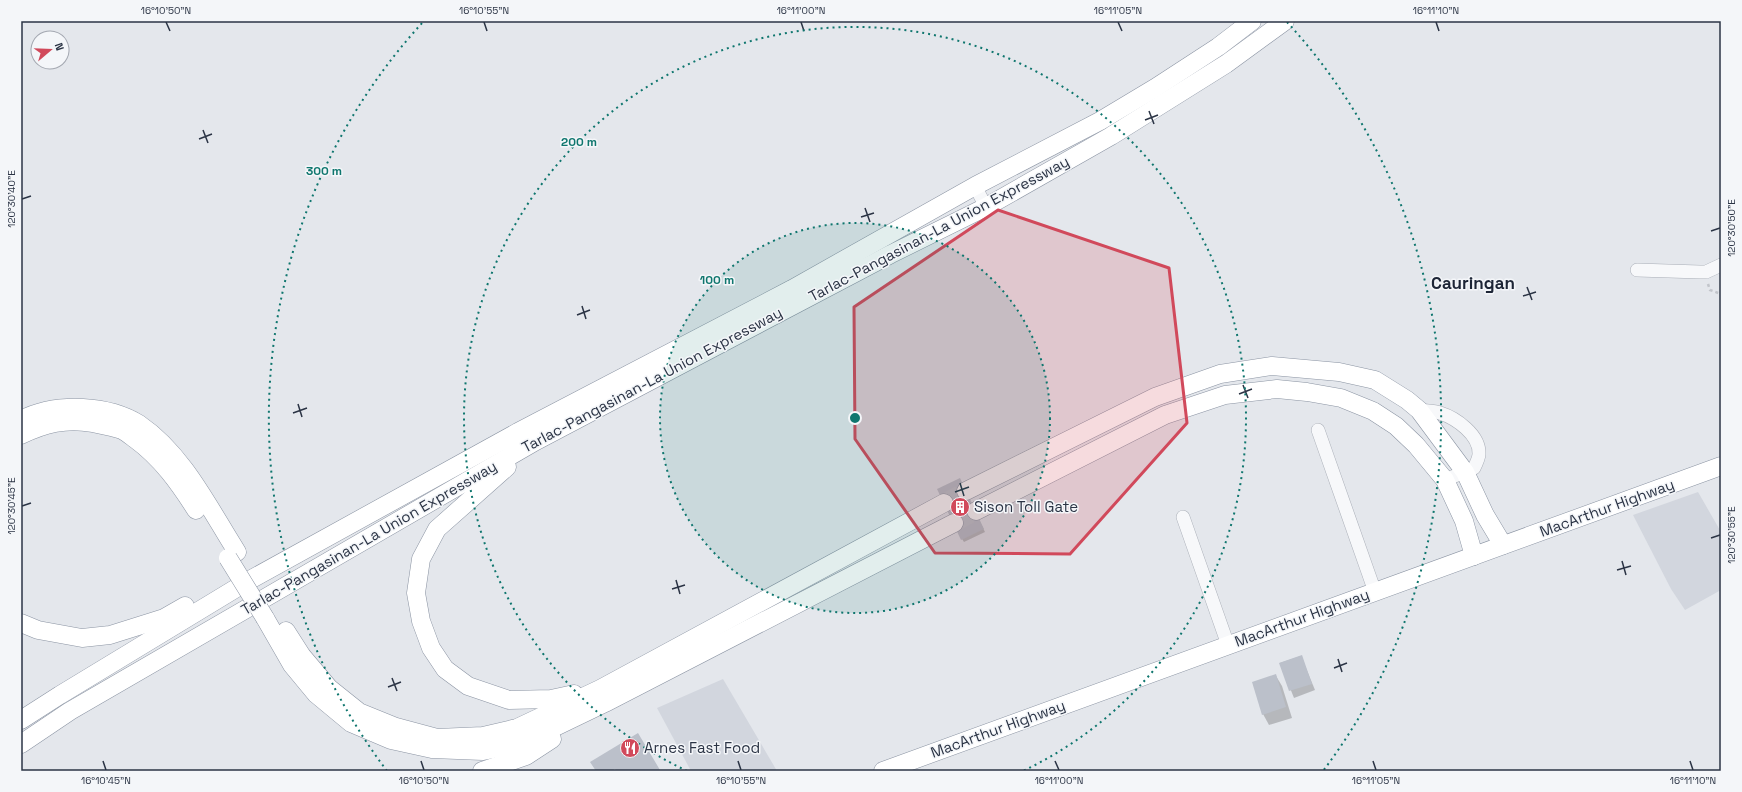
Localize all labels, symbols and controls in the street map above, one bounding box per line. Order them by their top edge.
text: 16°10'50"N [141,4,191,17]
text: 16°10'55"N [459,4,509,17]
text: 16°11'00"N [777,4,825,17]
text: 16°11'05"N [1094,4,1142,17]
text: 16°11'10"N [1413,4,1459,17]
north arrow [30,30,70,70]
text: N [52,41,67,53]
text: 200 m [561,134,597,150]
street label: Tarlac-Pangasinan-La Union Expressway [805,152,1072,306]
text: 300 m [306,163,342,179]
text: 120°30'40"E [5,170,18,228]
text: 120°30'50"E [1725,199,1738,257]
text: 100 m [700,272,734,288]
district label: Cauringan [1431,272,1515,294]
street label: Tarlac-Pangasinan-La Union Expressway [518,303,785,457]
centre of rings [848,411,862,425]
street label: Tarlac-Pangasinan-La Union Expressway [237,456,500,619]
street label: MacArthur Highway [1537,474,1677,541]
text: 120°30'45"E [5,477,18,535]
building icon: Sison Toll Gate [949,496,971,518]
place label: Sison Toll Gate [974,497,1078,516]
text: 120°30'55"E [1725,506,1738,564]
street label: MacArthur Highway [1232,584,1372,651]
street label: MacArthur Highway [928,695,1068,762]
restaurant icon: Arnes Fast Food [619,737,641,759]
place label: Arnes Fast Food [644,738,760,757]
text: 16°10'45"N [81,774,131,787]
text: 16°10'50"N [399,774,449,787]
text: 16°10'55"N [716,774,766,787]
text: 16°11'00"N [1035,774,1083,787]
text: 16°11'05"N [1352,774,1400,787]
text: 16°11'10"N [1670,774,1716,787]

